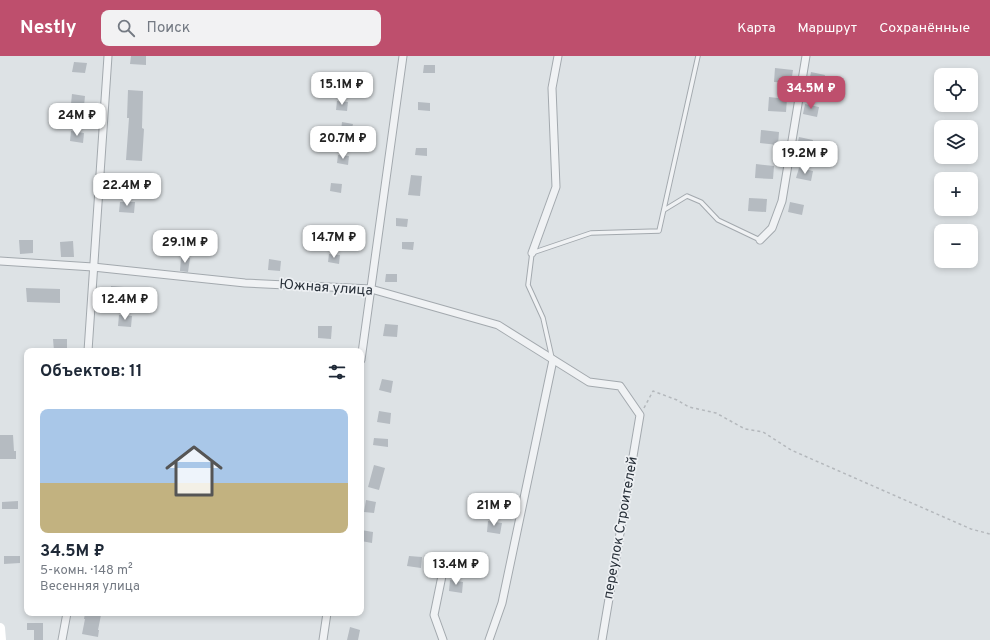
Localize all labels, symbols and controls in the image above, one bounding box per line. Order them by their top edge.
search box [101,10,381,46]
text: Nestly [20,16,77,40]
icon: search [115,17,137,39]
text: Поиск [147,19,190,38]
text: Карта [737,20,776,37]
text: Маршрут [798,20,857,37]
text: Сохранённые [879,20,970,37]
map controls [934,68,978,268]
button: locate [934,68,978,112]
pin: 15.1M ₽ [305,72,379,106]
pin: 34.5M ₽ [774,76,848,110]
text: 15.1M ₽ [320,77,364,93]
text: 34.5M ₽ [786,81,836,97]
pin: 24M ₽ [49,103,105,137]
text: 24M ₽ [58,108,96,124]
button: layers [934,120,978,164]
pin: 20.7M ₽ [306,126,380,160]
text: 20.7M ₽ [319,131,367,147]
pin: 19.2M ₽ [768,141,842,175]
text: 19.2M ₽ [782,146,828,162]
button: + [934,172,978,216]
pin: 22.4M ₽ [90,173,164,207]
text: 22.4M ₽ [102,178,152,194]
button: − [934,224,978,268]
pin: 14.7M ₽ [297,225,371,259]
pin: 29.1M ₽ [148,230,222,264]
text: 14.7M ₽ [312,230,356,246]
text: 29.1M ₽ [162,235,208,251]
street label: Южная улица [279,276,373,300]
pin: 12.4M ₽ [88,287,162,321]
text: 12.4M ₽ [102,292,148,308]
text: Объектов: 11 [40,361,143,383]
icon: filters [326,361,348,383]
icon: home [158,435,230,507]
street label: переулок Строителей [600,455,642,601]
pin: 21M ₽ [466,493,522,527]
text: 21M ₽ [476,498,512,514]
text: 34.5M ₽ [40,541,105,563]
pin: 13.4M ₽ [419,552,493,586]
text: 13.4M ₽ [433,557,479,573]
text: 5-комн. · 148 m² [40,563,133,579]
text: Весенняя улица [40,579,140,595]

